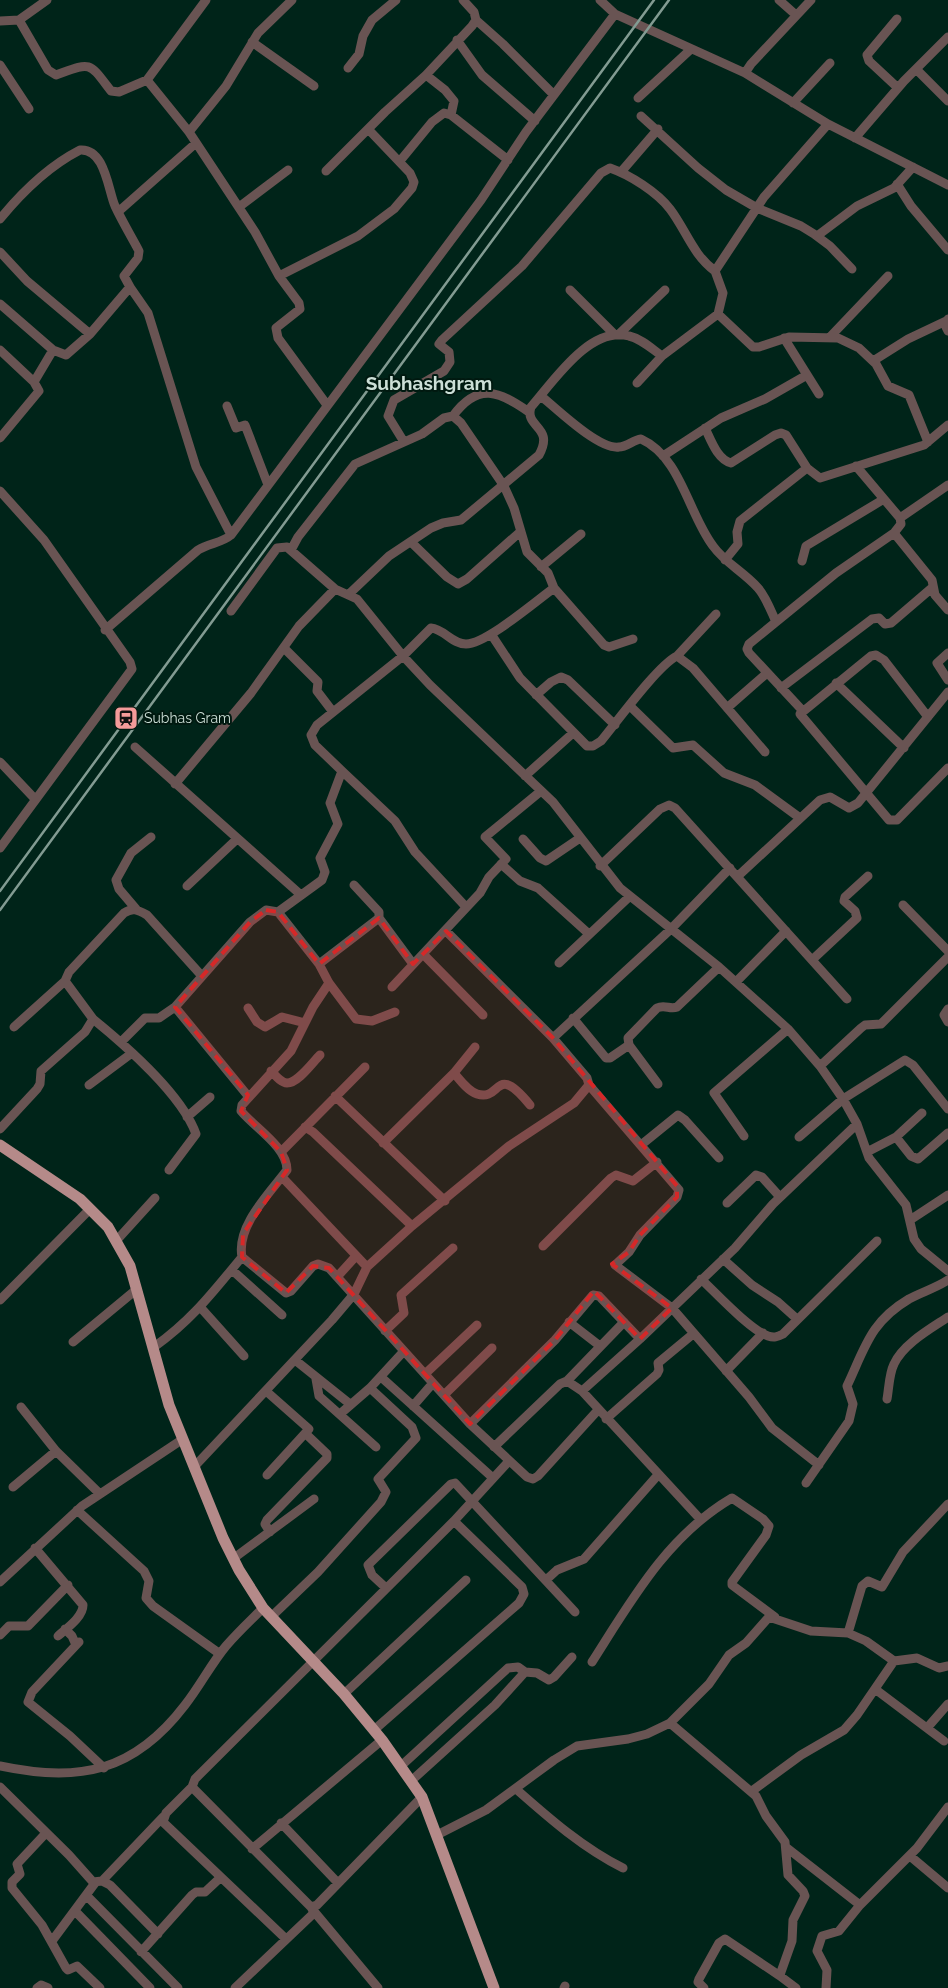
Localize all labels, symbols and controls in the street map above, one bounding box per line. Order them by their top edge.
district label: Subhashgram [366,372,492,394]
station icon: Subhas Gram [113,705,139,731]
place label: Subhas Gram [144,710,231,726]

